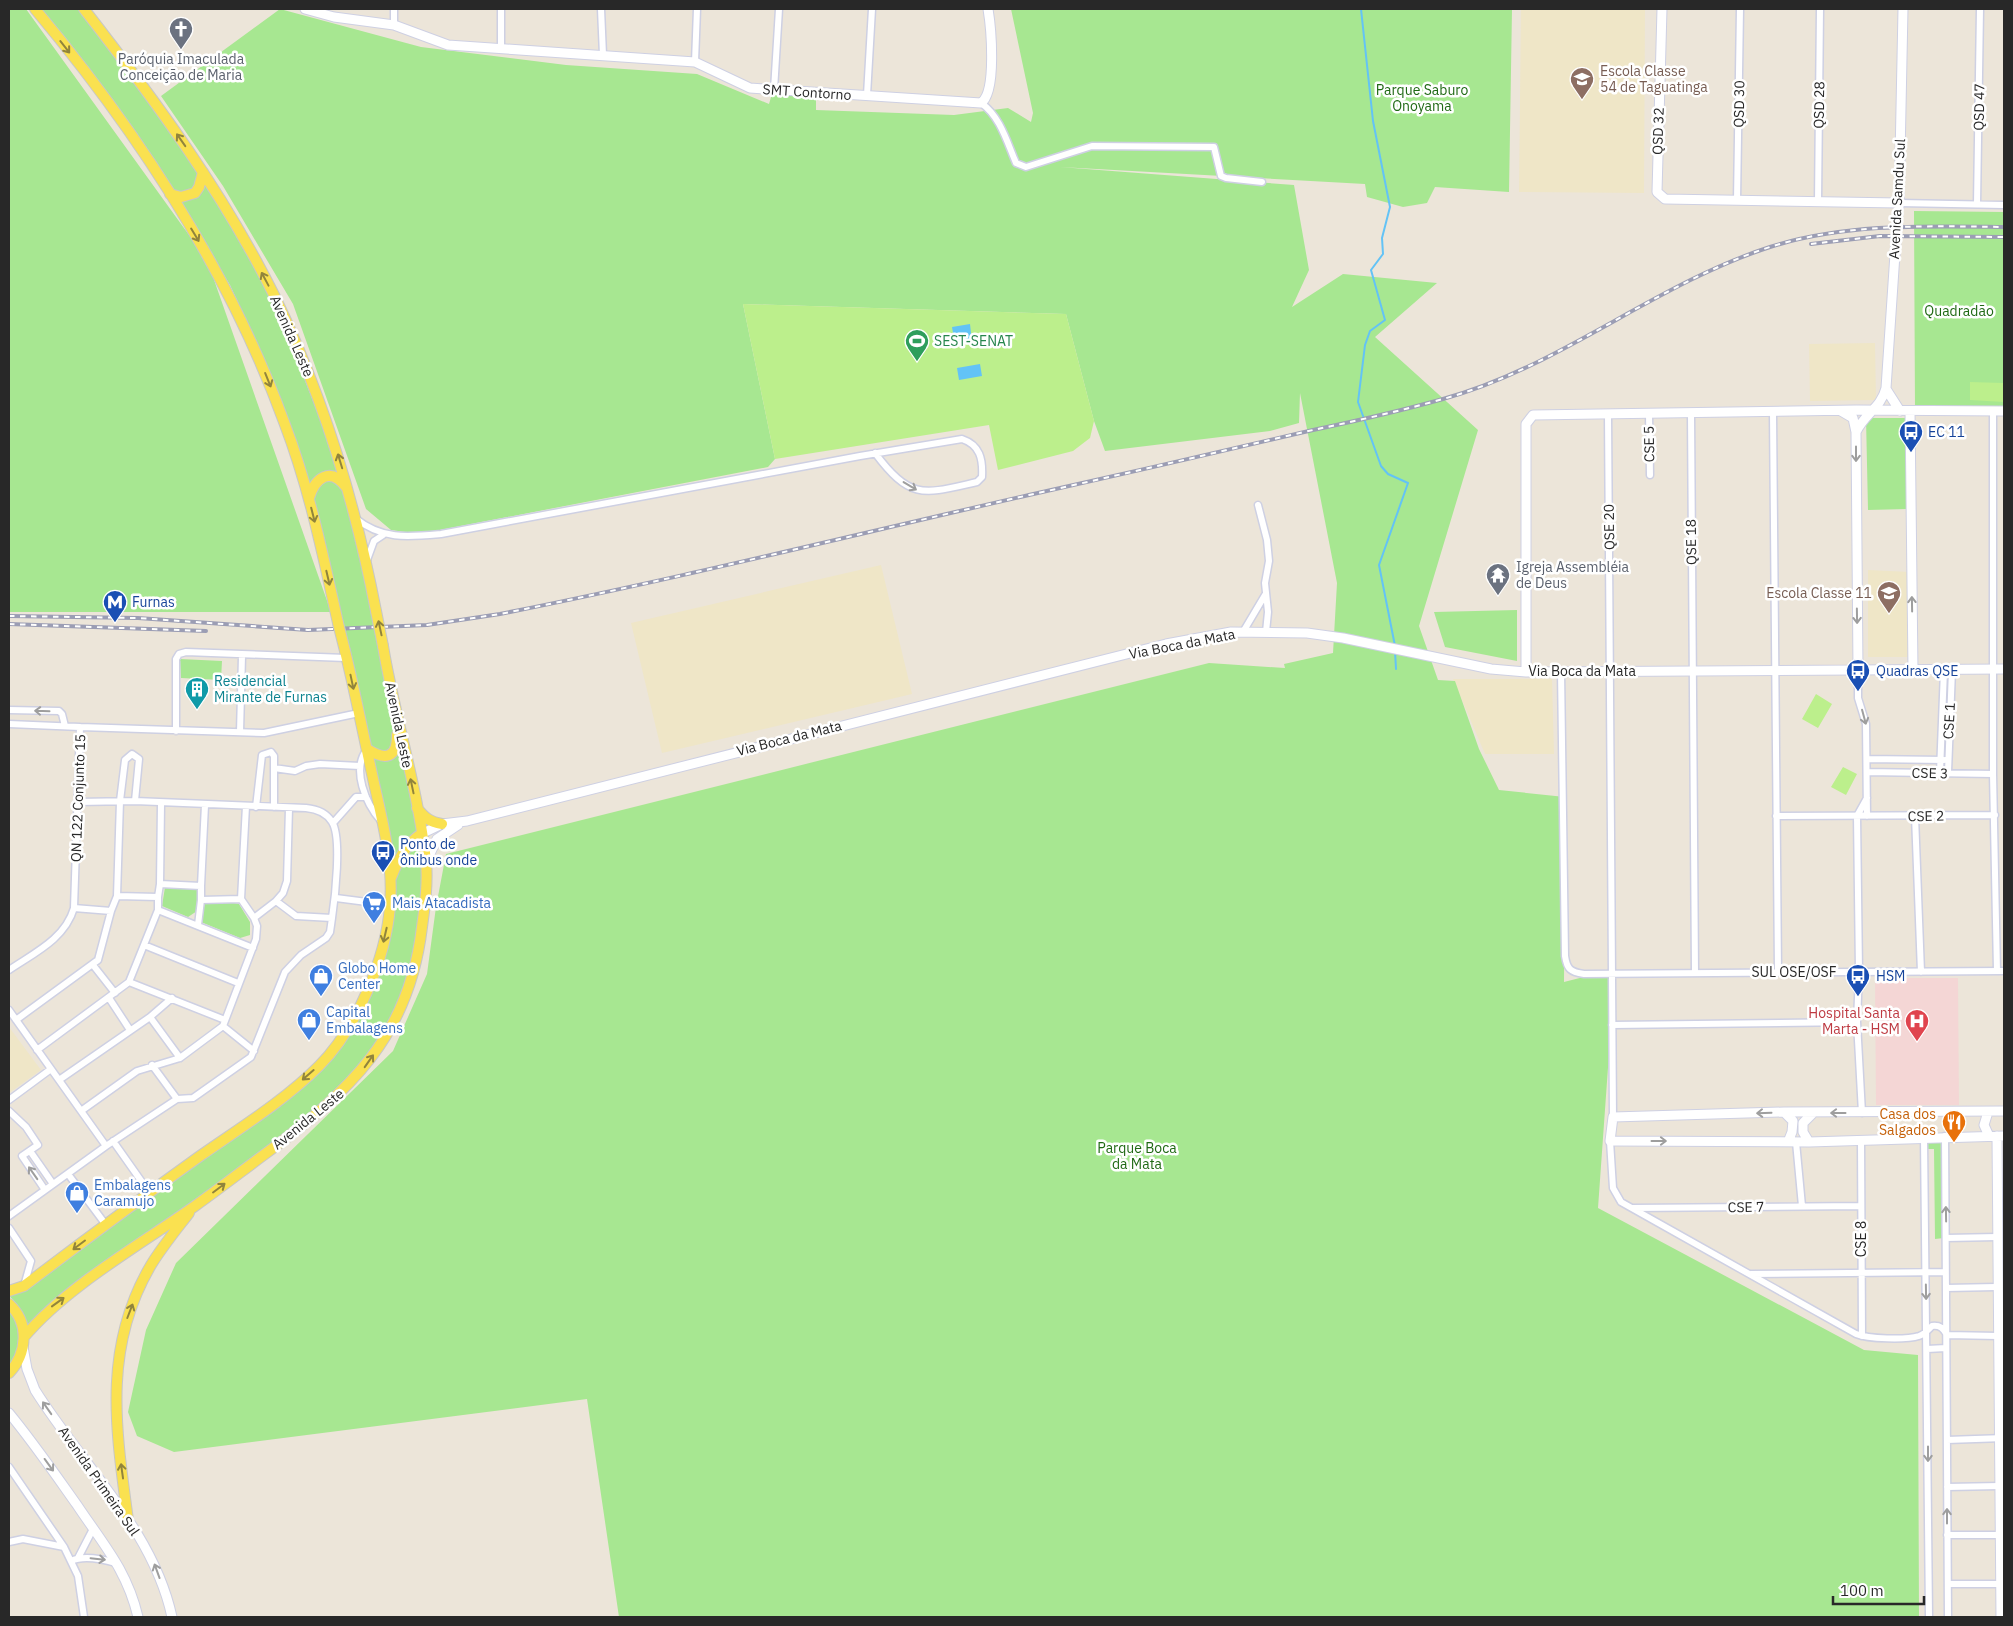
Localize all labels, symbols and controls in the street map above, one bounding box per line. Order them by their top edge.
church icon: Paróquia Imaculada Conceição de Maria [168,16,194,50]
one-way arrow [60,40,71,53]
place label: Paróquia Imaculada Conceição de Maria [118,50,245,84]
place label: Escola Classe 54 de Taguatinga [1600,62,1708,96]
school or university icon: Escola Classe 54 de Taguatinga [1569,66,1595,100]
street label: SMT Contorno [762,80,852,104]
street label: QSD 30 [1730,80,1748,128]
park label: Parque Saburo Onoyama [1376,81,1468,115]
street label: QSD 28 [1810,81,1828,129]
street label: QSD 47 [1970,83,1988,131]
street label: QSD 32 [1648,107,1668,155]
one-way arrow [176,133,186,147]
street label: Avenida Samdu Sul [1885,138,1909,260]
one-way arrow [191,228,201,242]
one-way arrow [260,271,270,286]
street label: Avenida Leste [266,292,318,380]
park label: Quadradão [1924,302,1994,320]
sports icon: SEST-SENAT [904,328,930,362]
place label: SEST-SENAT [934,332,1013,350]
one-way arrow [264,372,273,388]
bus stop icon: EC 11 [1898,419,1924,453]
place label: EC 11 [1928,423,1965,441]
street label: CSE 5 [1640,425,1658,463]
one-way arrow [1851,445,1861,461]
one-way arrow [334,454,344,470]
one-way arrow [903,482,917,492]
street label: QSE 20 [1600,504,1618,550]
one-way arrow [309,507,319,523]
street label: QSE 18 [1682,519,1700,565]
place label: Igreja Assembléia de Deus [1516,558,1630,592]
temple icon: Igreja Assembléia de Deus [1485,562,1511,596]
one-way arrow [324,569,333,585]
school or university icon: Escola Classe 11 [1876,580,1902,614]
place label: Escola Classe 11 [1766,584,1872,602]
metro station icon: Furnas [102,589,128,623]
place label: Furnas [132,593,175,611]
one-way arrow [1908,596,1917,612]
one-way arrow [1852,608,1862,624]
one-way arrow [375,621,384,637]
street label: Via Boca da Mata [1127,625,1237,663]
bus stop icon: Quadras QSE [1845,658,1871,692]
street label: Via Boca da Mata [1528,662,1636,680]
place label: Quadras QSE [1876,662,1958,680]
place label: Residencial Mirante de Furnas [214,672,327,706]
one-way arrow [347,674,357,690]
building icon: Residencial Mirante de Furnas [184,676,210,710]
street label: Avenida Leste [381,680,417,770]
street label: CSE 1 [1939,702,1959,740]
one-way arrow [35,706,51,716]
one-way arrow [1859,709,1869,725]
street label: Via Boca da Mata [735,716,844,760]
street label: QN 122 Conjunto 15 [67,734,89,862]
street label: CSE 3 [1911,764,1949,782]
one-way arrow [407,779,416,795]
street label: CSE 2 [1907,807,1945,825]
place label: Ponto de ônibus onde [400,835,477,869]
bus stop icon: Ponto de ônibus onde [370,839,396,873]
supermarket icon: Mais Atacadista [361,890,387,924]
place label: Mais Atacadista [392,894,492,912]
one-way arrow [380,927,389,943]
place label: Globo Home Center [338,959,417,993]
shop icon: Globo Home Center [308,963,334,997]
street label: SUL OSE/OSF [1751,963,1837,981]
bus stop icon: HSM [1845,963,1871,997]
place label: HSM [1876,967,1905,985]
place label: Capital Embalagens [326,1003,403,1037]
place label: Hospital Santa Marta - HSM [1808,1004,1901,1038]
shop icon: Capital Embalagens [296,1007,322,1041]
hospital icon: Hospital Santa Marta - HSM [1904,1008,1930,1042]
one-way arrow [364,1054,374,1068]
one-way arrow [301,1070,314,1081]
street label: Avenida Leste [268,1084,348,1153]
place label: Casa dos Salgados [1879,1105,1936,1139]
one-way arrow [1756,1108,1772,1118]
one-way arrow [1830,1108,1846,1118]
restaurant icon: Casa dos Salgados [1941,1109,1967,1143]
one-way arrow [1650,1136,1666,1146]
park label: Parque Boca da Mata [1097,1139,1177,1173]
one-way arrow [28,1167,38,1181]
place label: Embalagens Caramujo [94,1176,171,1210]
shop icon: Embalagens Caramujo [64,1180,90,1214]
one-way arrow [212,1183,226,1193]
street label: CSE 7 [1727,1198,1765,1216]
one-way arrow [1941,1206,1951,1222]
street label: CSE 8 [1852,1221,1870,1257]
one-way arrow [73,1239,86,1250]
one-way arrow [1921,1284,1930,1300]
one-way arrow [51,1297,65,1307]
one-way arrow [126,1304,135,1319]
one-way arrow [42,1401,52,1415]
street label: Avenida Primeira Sul [54,1423,144,1539]
one-way arrow [1923,1446,1933,1462]
one-way arrow [44,1458,54,1472]
one-way arrow [116,1464,126,1480]
one-way arrow [1942,1508,1952,1524]
one-way arrow [90,1554,106,1564]
one-way arrow [152,1564,161,1579]
scale bar [1833,1574,1924,1606]
text: 100 m [1840,1581,1884,1600]

